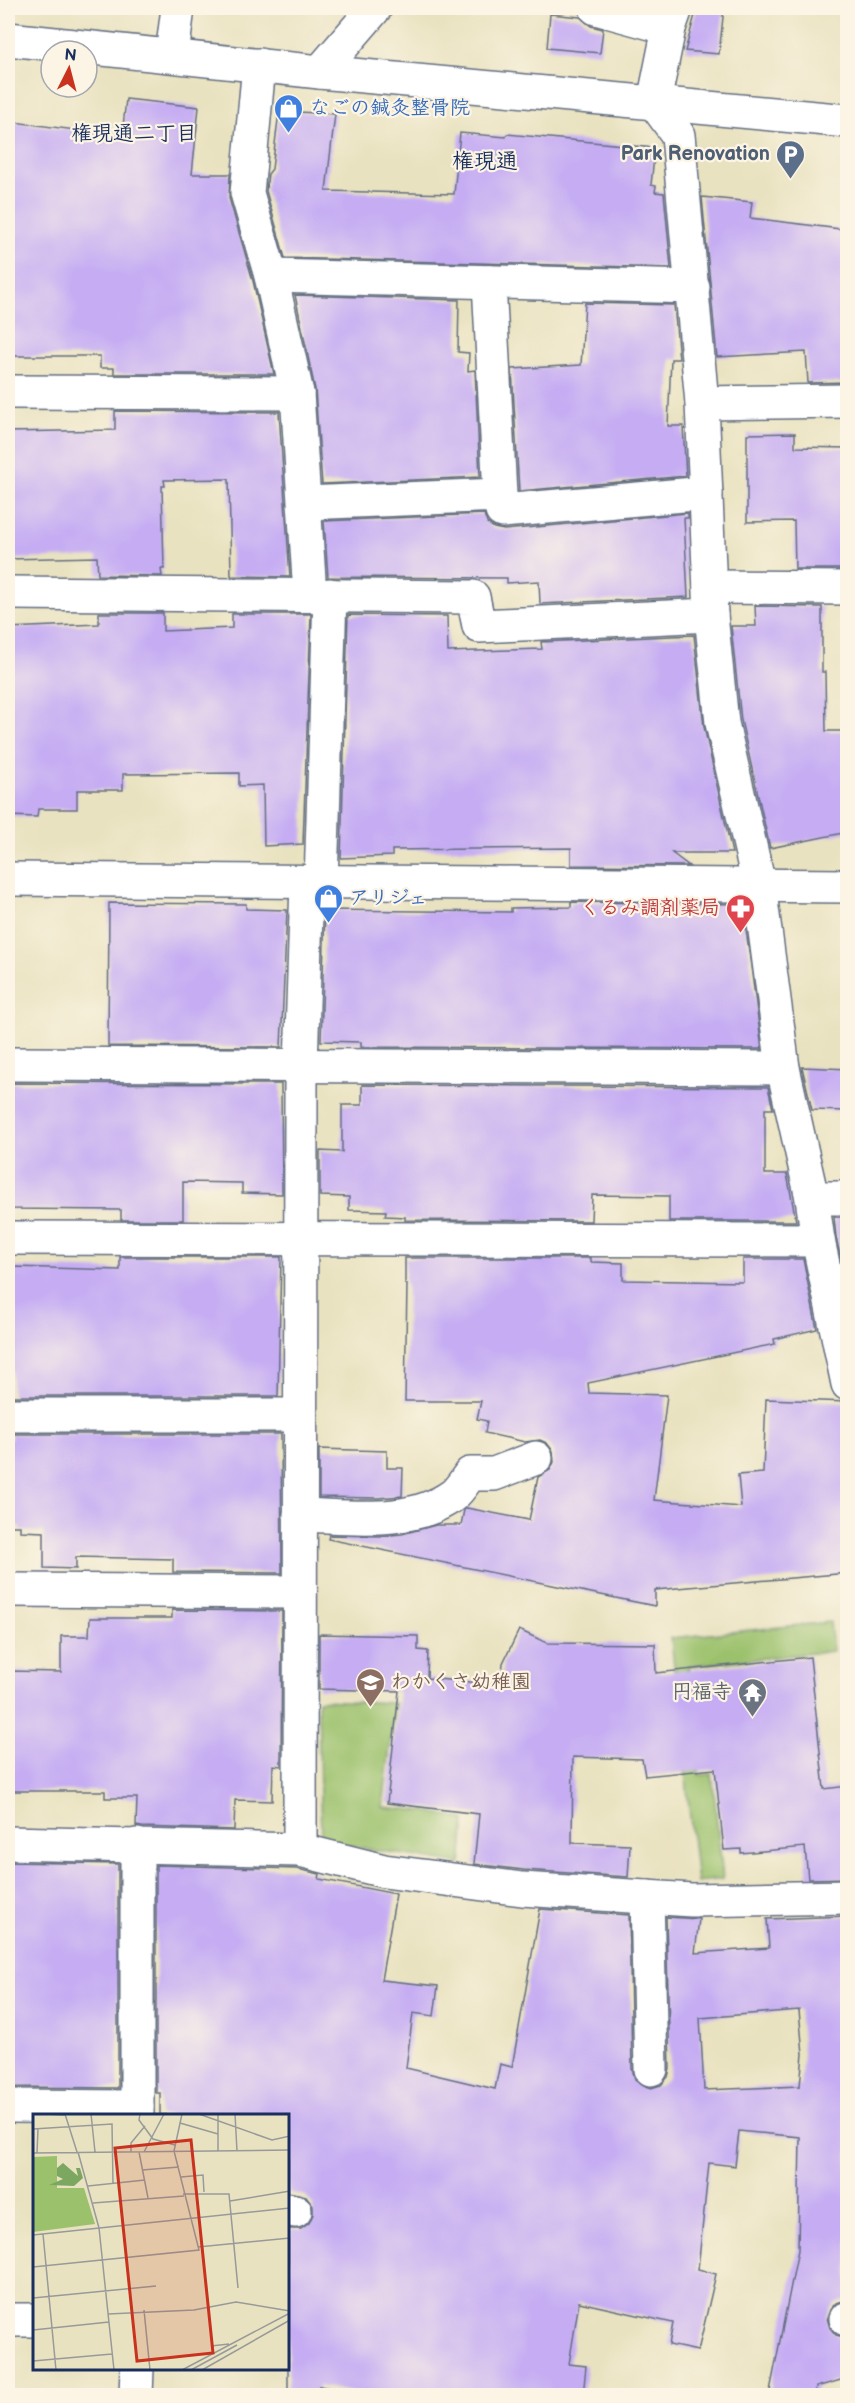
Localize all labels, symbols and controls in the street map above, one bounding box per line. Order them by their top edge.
north arrow [39,39,99,99]
text: N [63,45,77,66]
shop icon: なごの鍼灸整骨院 [273,92,305,134]
place label: なごの鍼灸整骨院 [310,96,470,120]
district label: 権現通二丁目 [71,121,197,146]
parking icon: Park Renovation [775,138,807,180]
place label: Park Renovation [621,142,770,166]
district label: 権現通 [452,148,518,175]
shop icon: アリジェ [312,882,344,924]
place label: アリジェ [349,886,427,910]
pharmacy icon: くるみ調剤薬局 [725,892,757,934]
place label: くるみ調剤薬局 [580,896,720,920]
school or university icon: わかくさ幼稚園 [354,1666,386,1708]
place label: わかくさ幼稚園 [391,1670,531,1694]
temple icon: 円福寺 [737,1676,769,1718]
place label: 円福寺 [672,1680,732,1704]
inset map [33,2114,290,2370]

